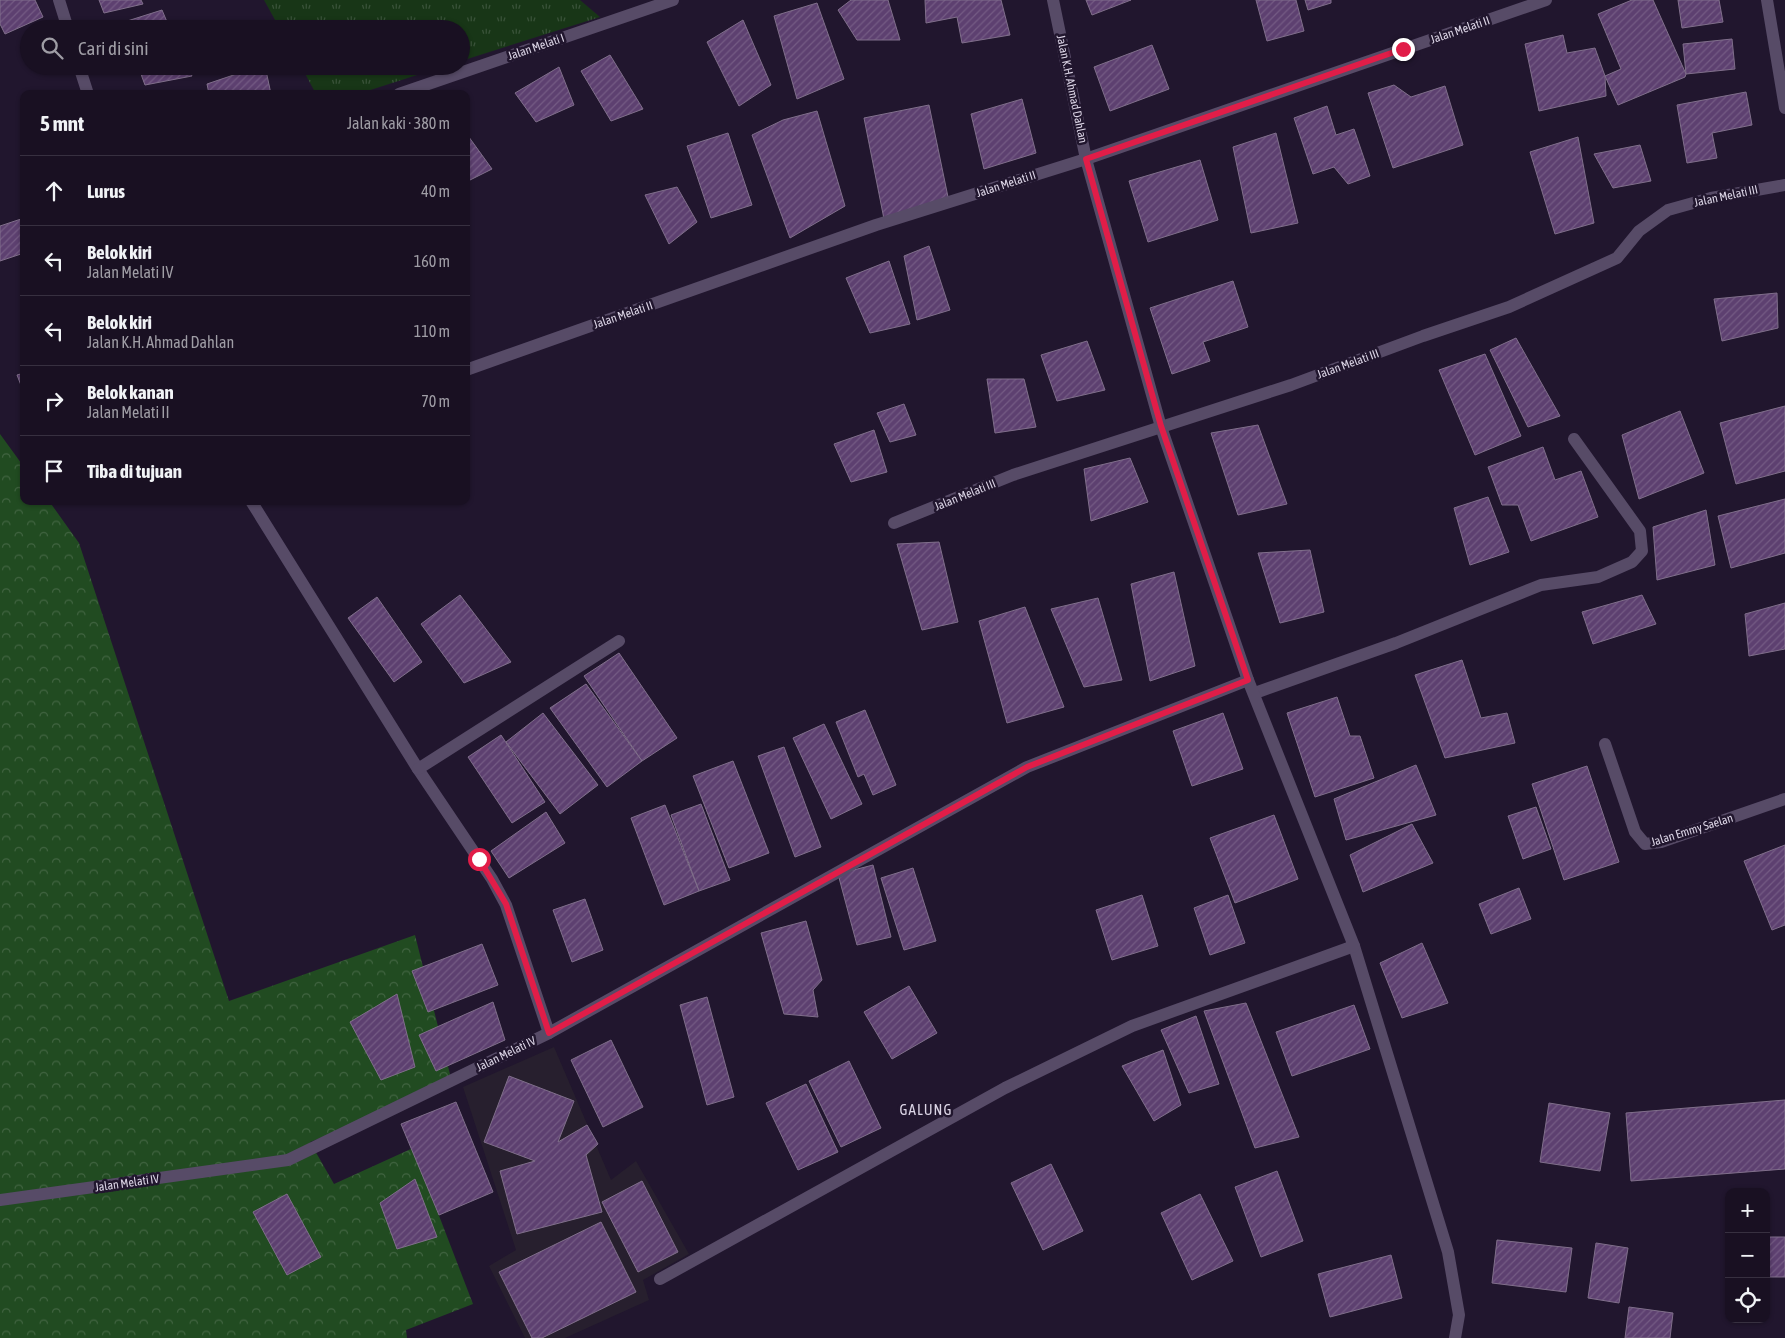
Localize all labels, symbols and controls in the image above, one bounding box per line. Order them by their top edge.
street label: Jalan Melati II [1428,13,1492,47]
search box [20,20,470,75]
street label: Jalan Melati I [506,31,566,63]
icon: search [38,34,66,62]
street label: Jalan K.H. Ahmad Dahlan [1054,34,1090,144]
text: Cari di sini [78,37,149,59]
route end [1392,38,1415,61]
text: 5 mnt [40,111,84,135]
text: Jalan kaki · 380 m [347,114,450,132]
street label: Jalan Melati II [974,168,1038,200]
icon: ahead [40,177,68,205]
text: Lurus [87,180,125,202]
text: 40 m [421,182,450,200]
street label: Jalan Melati III [1693,182,1759,210]
text: Belok kiri [87,241,152,263]
icon: left [40,247,68,275]
text: 160 m [414,252,450,270]
text: Jalan Melati IV [87,263,173,281]
street label: Jalan Melati II [591,298,655,332]
text: Belok kiri [87,311,152,333]
icon: left [40,317,68,345]
text: 110 m [414,322,450,340]
text: Jalan K.H. Ahmad Dahlan [87,333,234,351]
street label: Jalan Melati III [1315,346,1381,382]
text: Belok kanan [87,381,174,403]
icon: right [40,387,68,415]
text: 70 m [421,392,450,410]
text: Jalan Melati II [87,403,170,421]
icon: arrive [40,457,68,485]
text: Tiba di tujuan [87,460,182,482]
street label: Jalan Melati III [932,476,998,514]
street label: Jalan Emmy Saelan [1649,811,1735,849]
route start [468,848,491,871]
street label: Jalan Melati IV [474,1033,538,1074]
district label: GALUNG [900,1101,952,1118]
street label: Jalan Melati IV [94,1172,160,1194]
map controls [1725,1188,1770,1323]
button: + [1725,1188,1770,1233]
button: − [1725,1233,1770,1278]
button: locate [1725,1278,1770,1323]

